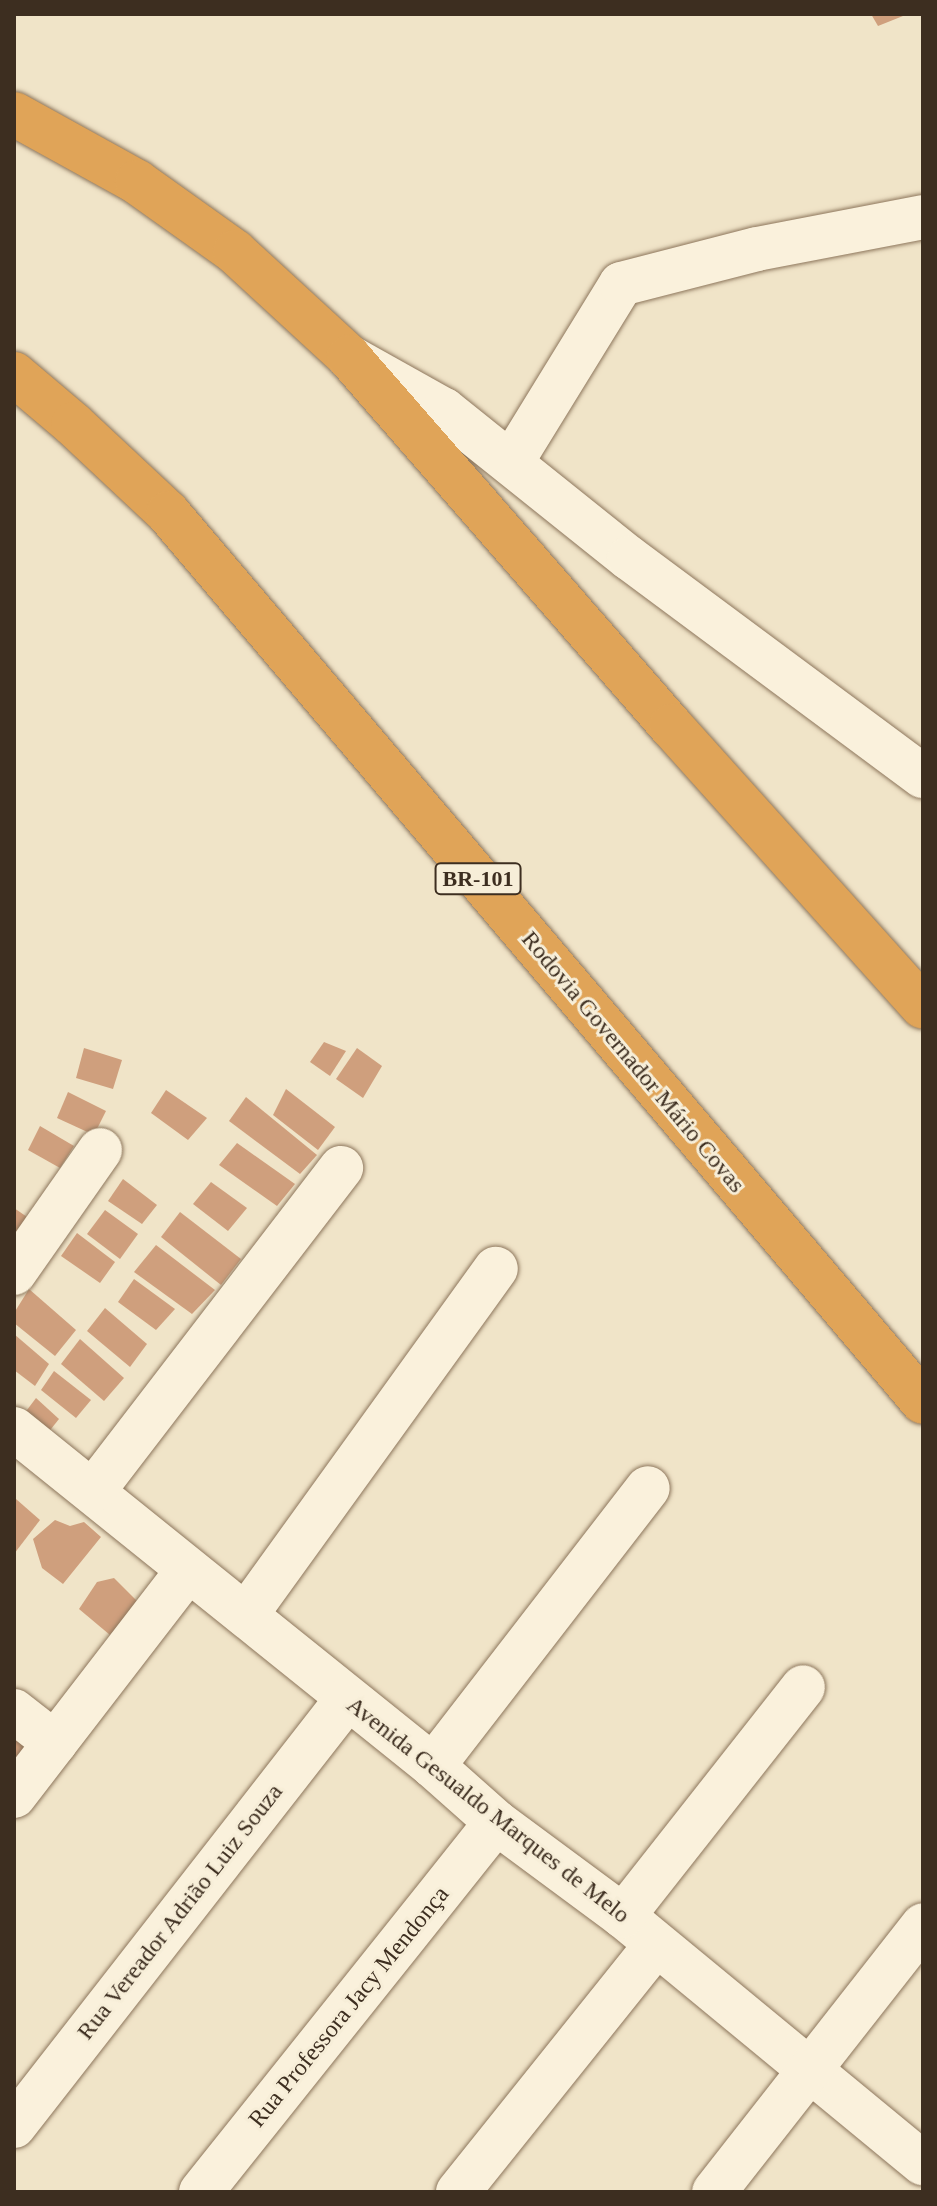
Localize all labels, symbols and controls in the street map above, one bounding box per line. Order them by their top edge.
road number: BR-101 [434,861,522,897]
street label: Rodovia Governador Mário Covas [515,925,751,1199]
street label: Avenida Gesualdo Marques de Melo [341,1690,635,1930]
street label: Rua Vereador Adrião Luiz Souza [71,1778,289,2046]
street label: Rua Professora Jacy Mendonça [243,1881,455,2133]

